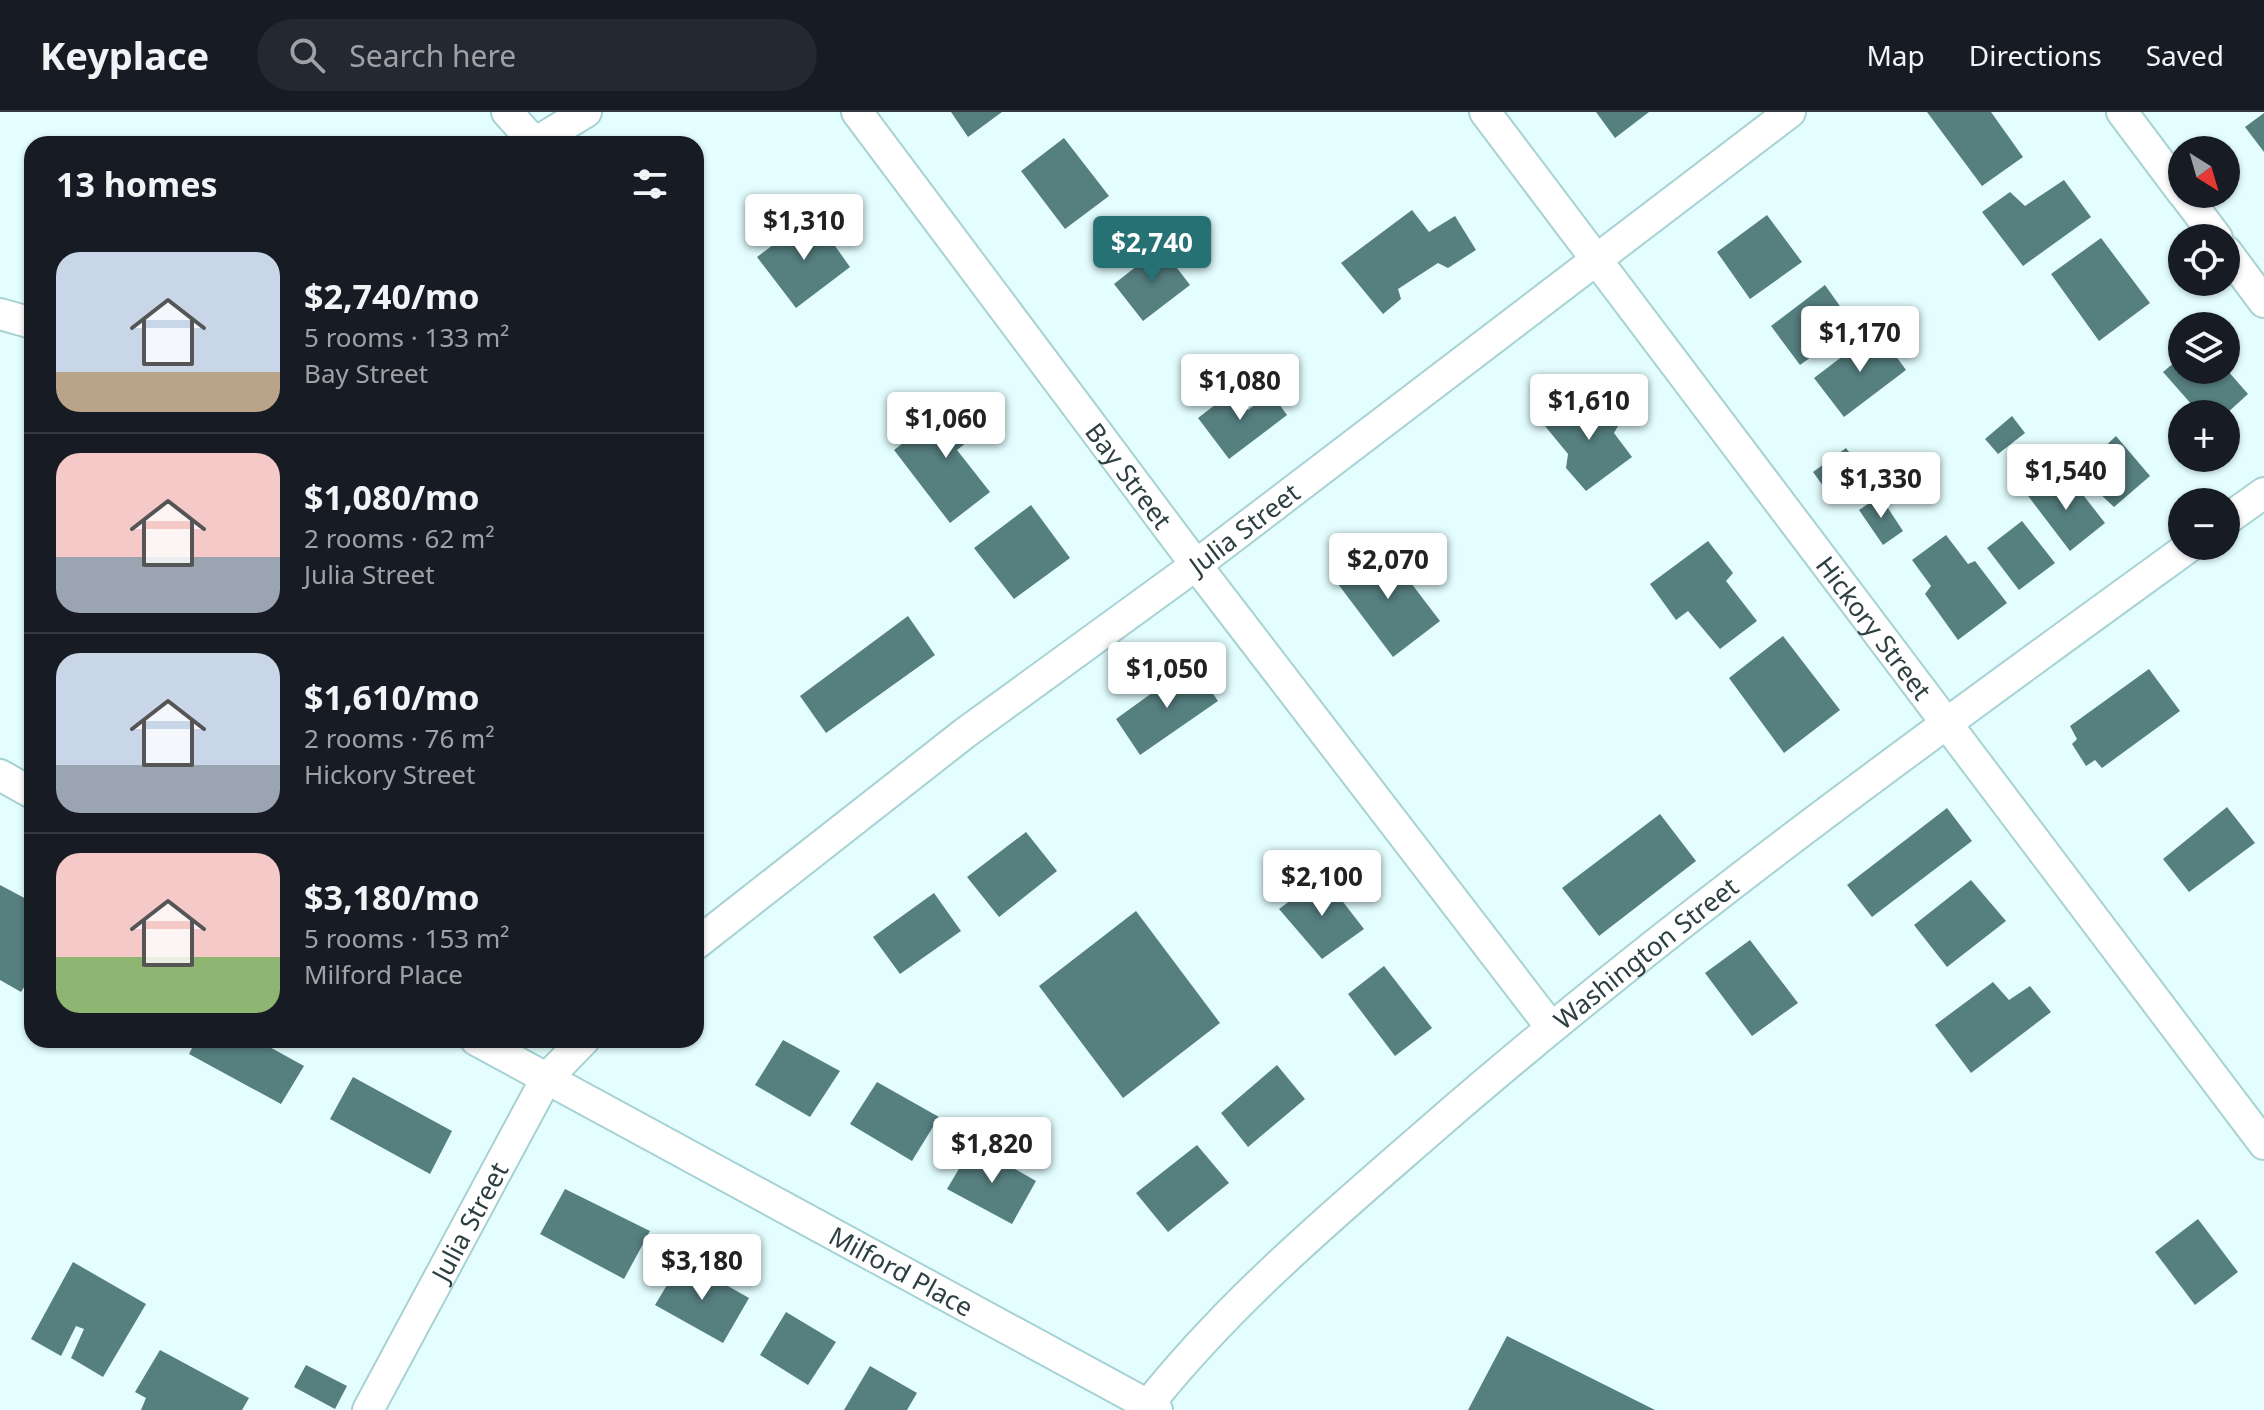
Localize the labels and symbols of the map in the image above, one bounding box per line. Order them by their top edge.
north arrow [2168,136,2240,208]
pin: $1,310 [739,194,869,262]
pin: $2,740 [1087,216,1217,284]
pin: $1,170 [1795,306,1925,374]
pin: $1,080 [1175,354,1305,422]
pin: $1,610 [1524,374,1654,442]
pin: $1,060 [881,392,1011,460]
street label: Bay Street [1077,415,1181,536]
pin: $1,540 [2001,444,2131,512]
pin: $1,330 [1816,452,1946,520]
street label: Julia Street [1179,474,1307,584]
pin: $2,070 [1323,533,1453,601]
street label: Hickory Street [1808,548,1940,707]
pin: $1,050 [1102,642,1232,710]
pin: $2,100 [1257,850,1387,918]
street label: Washington Street [1546,868,1745,1037]
pin: $1,820 [927,1117,1057,1185]
street label: Julia Street [421,1155,516,1290]
street label: Milford Place [823,1217,980,1325]
pin: $3,180 [637,1234,767,1302]

